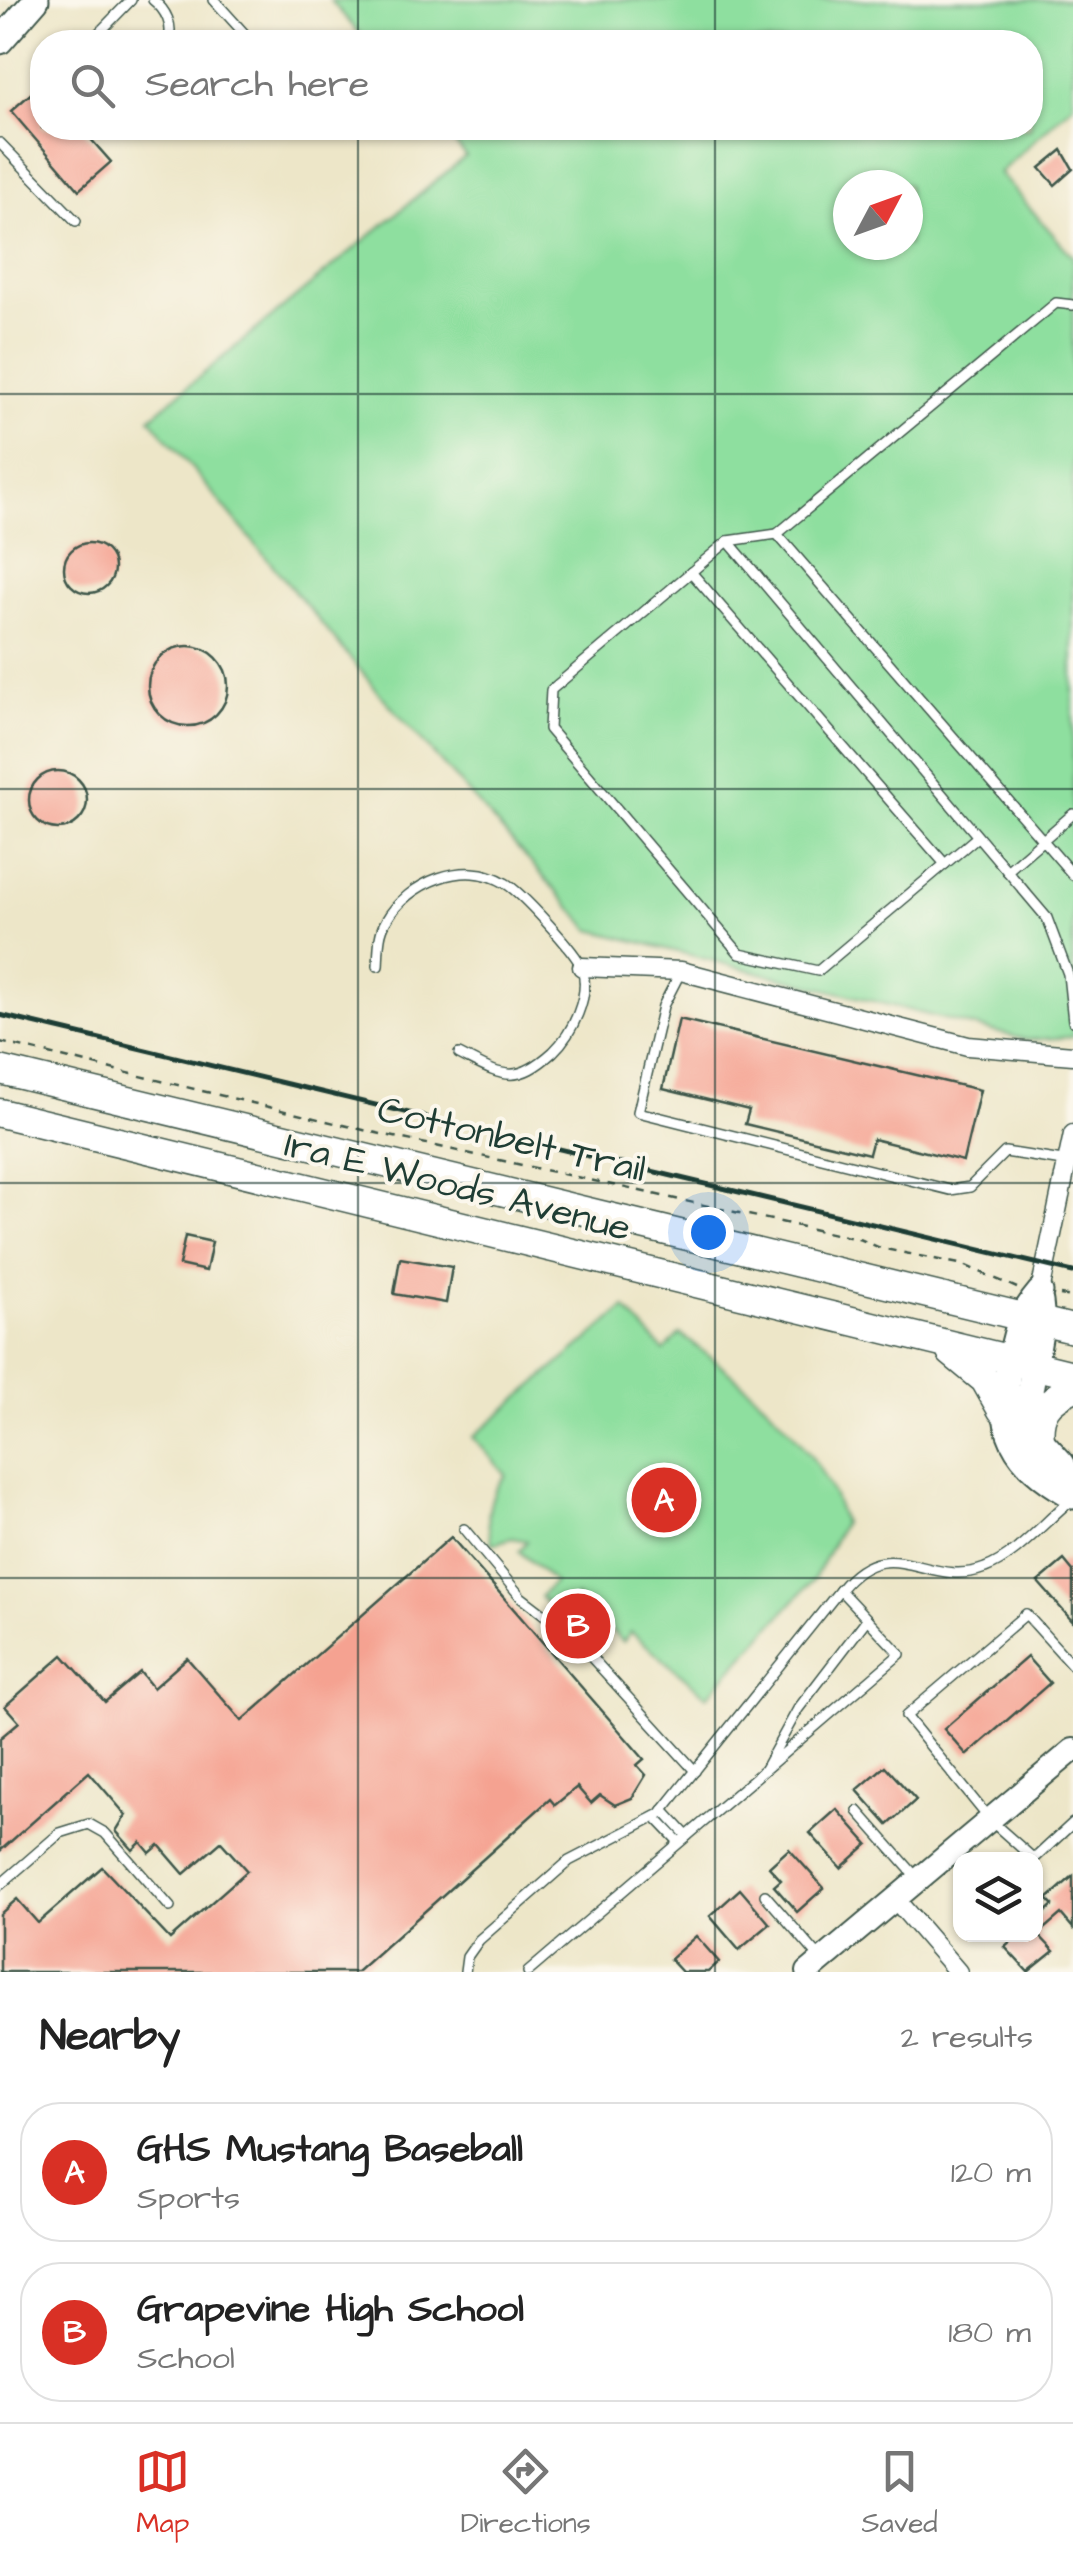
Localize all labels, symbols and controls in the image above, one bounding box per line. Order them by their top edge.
search box [30,30,1043,140]
icon: search [65,58,120,113]
text: Search here [145,59,369,111]
north arrow [833,170,923,260]
street label: Cottonbelt Trail [372,1084,651,1196]
street label: Ira E Woods Avenue [279,1119,636,1255]
your location [683,1207,734,1258]
pin: A [632,1462,696,1538]
pin: B [546,1588,610,1664]
map controls [953,1852,1043,1942]
button: layers [953,1852,1043,1942]
text: Nearby [40,2008,180,2066]
text: 2 results [901,2015,1033,2060]
text: GHS Mustang Baseball [137,2124,523,2176]
text: A [64,2150,85,2195]
text: 120 m [951,2150,1031,2195]
text: Sports [137,2176,240,2221]
text: Grapevine High School [137,2284,524,2336]
text: B [63,2310,86,2355]
text: 180 m [948,2310,1031,2355]
text: School [137,2336,235,2381]
tab: Map [135,2444,190,2543]
tab: Directions [461,2444,591,2543]
tab: Saved [861,2444,938,2543]

